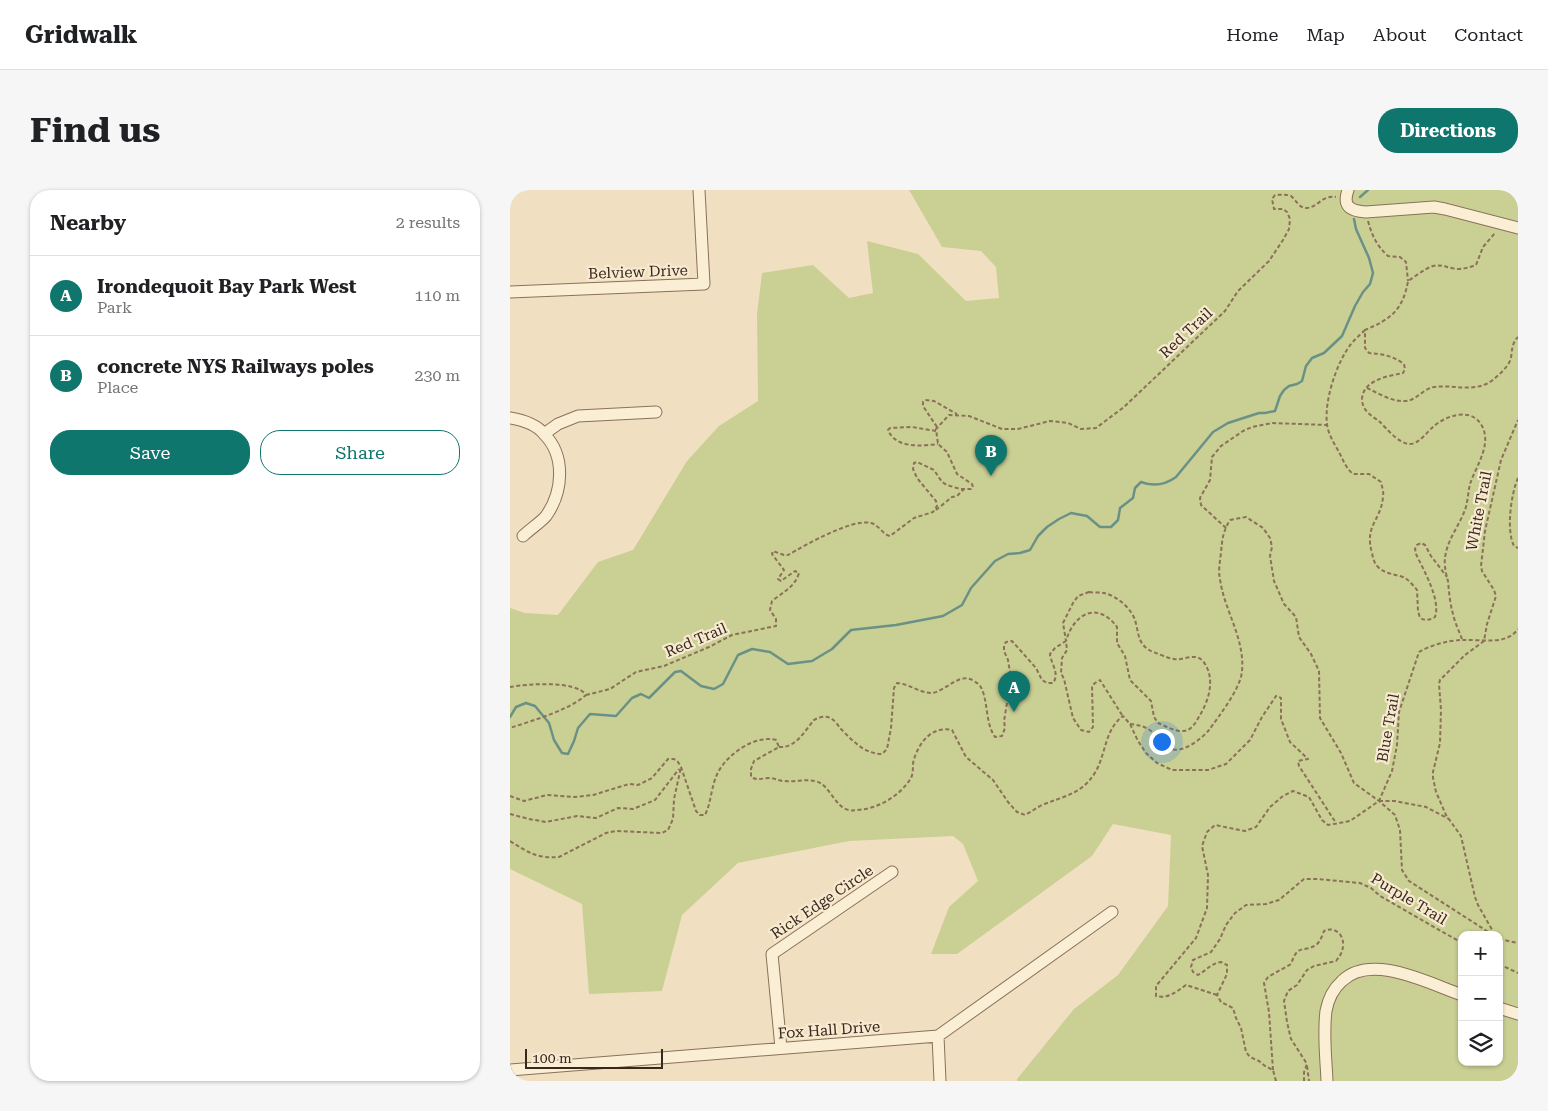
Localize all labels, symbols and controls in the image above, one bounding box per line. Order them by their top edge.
text: Gridwalk [25,21,137,49]
text: Home [1226,24,1278,45]
text: Map [1306,24,1345,45]
text: About [1373,24,1426,45]
text: Contact [1454,24,1523,45]
button: Directions [1378,108,1518,153]
text: Find us [30,110,160,151]
text: Nearby [50,211,126,235]
text: 2 results [396,213,460,232]
street label: Belview Drive [588,261,688,283]
text: Irondequoit Bay Park West [97,275,357,298]
text: A [60,286,72,305]
text: 110 m [414,286,460,305]
text: Park [97,298,132,317]
street label: Red Trail [1156,304,1216,362]
text: concrete NYS Railways poles [97,355,374,378]
text: B [60,366,72,385]
text: 230 m [414,366,460,385]
text: Place [97,378,138,397]
button: Save [50,430,250,475]
button: Share [260,430,460,475]
pin: B [975,435,1007,476]
street label: White Trail [1462,469,1496,552]
street label: Red Trail [662,619,730,661]
pin: A [998,671,1030,712]
street label: Blue Trail [1373,692,1403,764]
your location [1149,729,1175,755]
street label: Rick Edge Circle [767,861,877,943]
street label: Purple Trail [1368,869,1450,929]
map controls [1458,931,1503,1066]
button: + [1458,931,1503,976]
button: − [1458,976,1503,1021]
street label: Fox Hall Drive [777,1017,881,1043]
button: layers [1458,1021,1503,1066]
scale bar [525,1046,662,1069]
text: 100 m [532,1050,572,1066]

